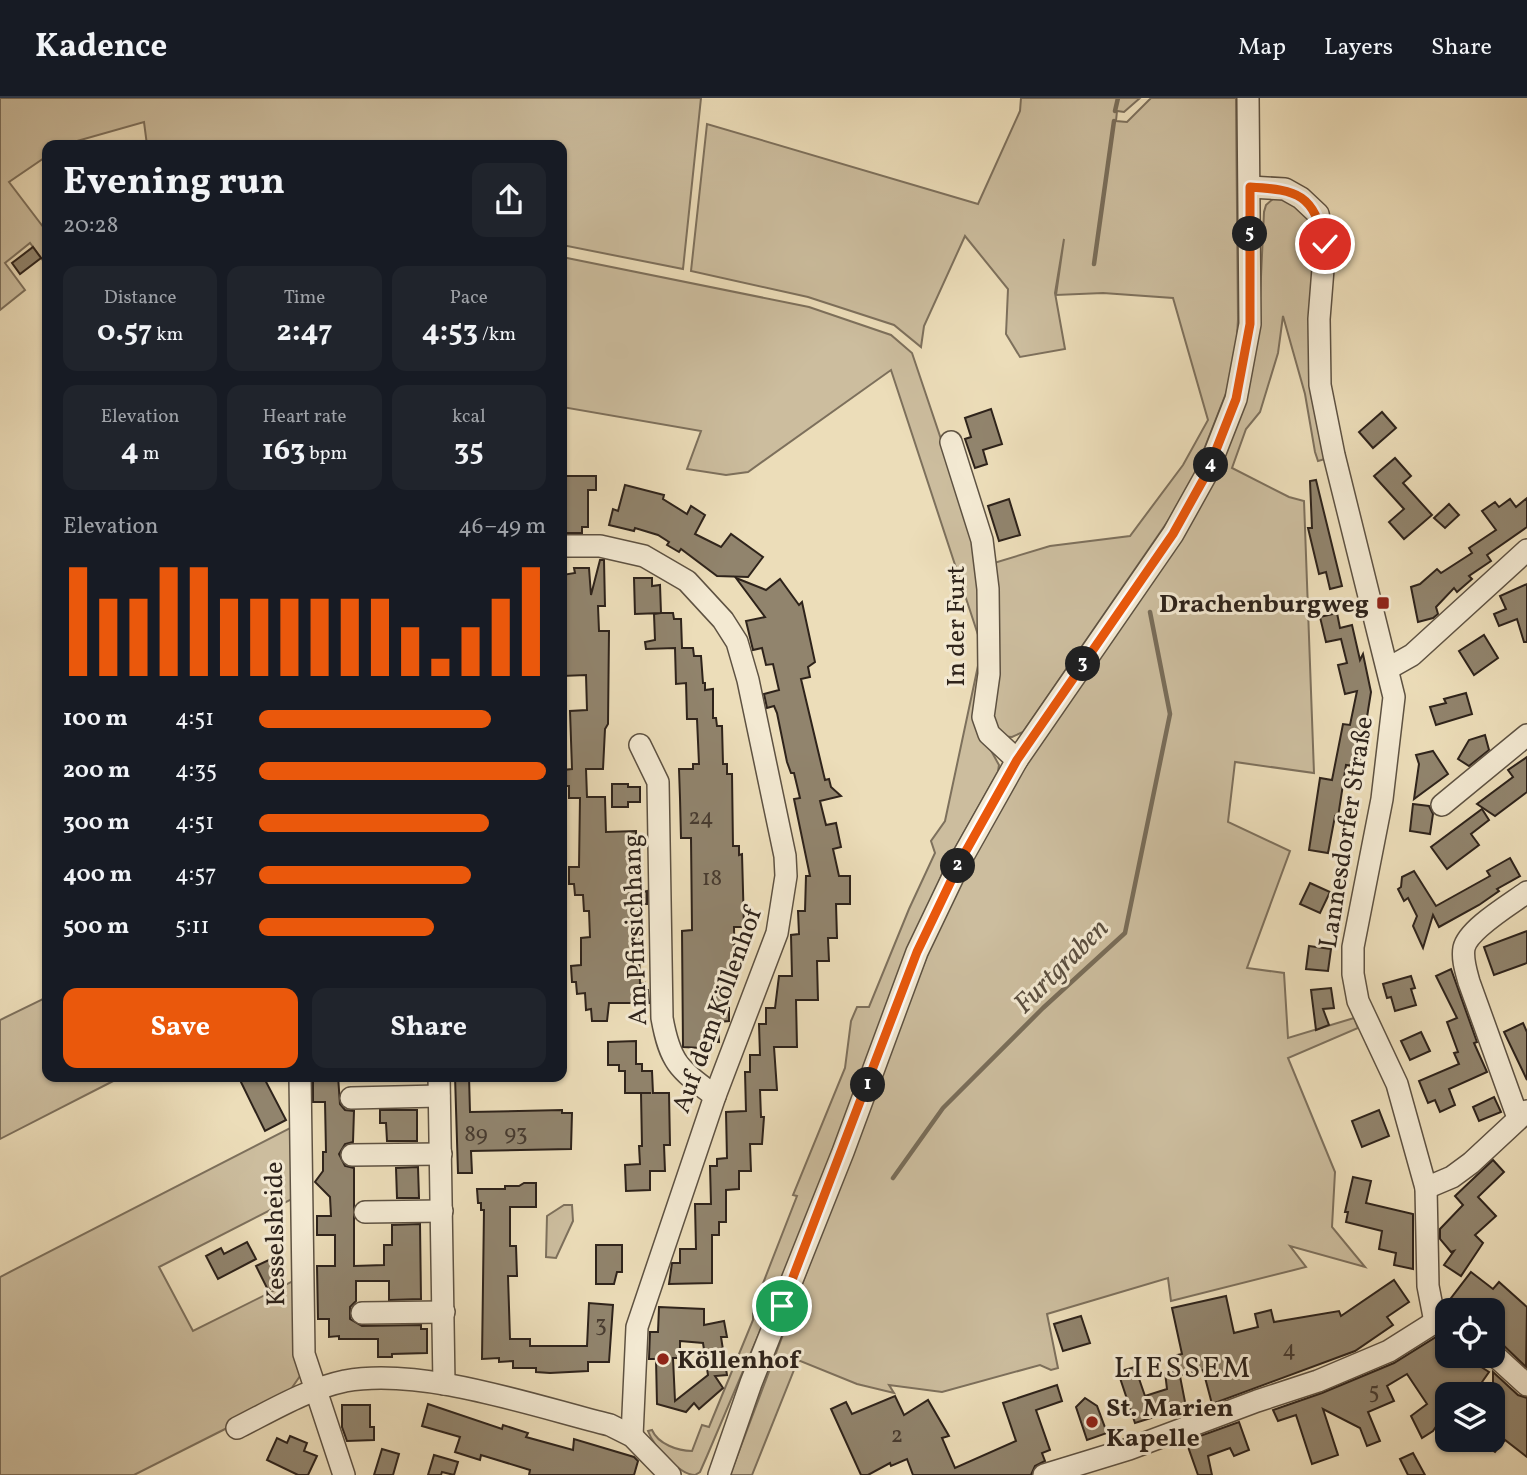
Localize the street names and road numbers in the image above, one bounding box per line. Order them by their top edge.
street label: In der Furt [939,565,975,687]
street label: Lannesdorfer Straße [1311,714,1383,951]
street label: Am Pfirsichhang [615,834,657,1026]
street label: Auf dem Köllenhof [664,901,772,1118]
street label: Kesselsheide [257,1161,295,1307]

